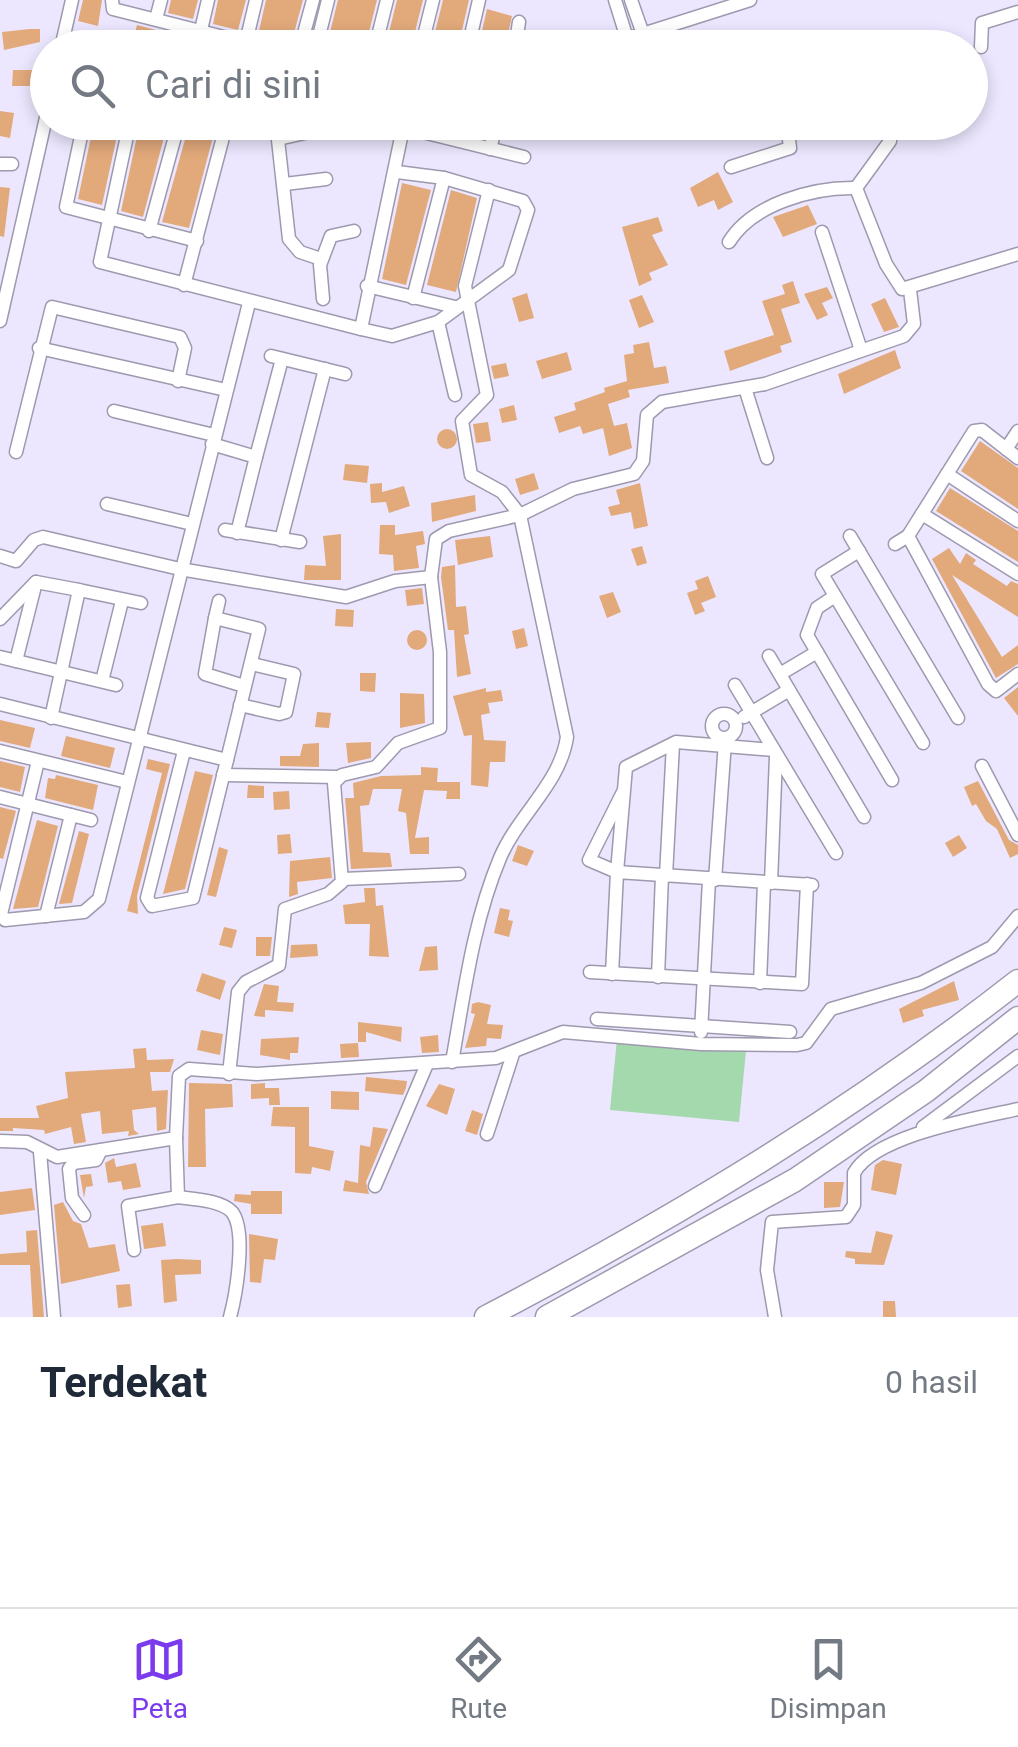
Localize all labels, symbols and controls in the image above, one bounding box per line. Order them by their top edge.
search box [30,30,988,140]
icon: search [65,58,120,113]
text: Cari di sini [145,63,321,107]
text: Terdekat [40,1358,207,1407]
text: 0 hasil [885,1363,978,1401]
tab: Peta [131,1632,188,1725]
tab: Rute [450,1632,507,1725]
tab: Disimpan [769,1632,887,1725]

